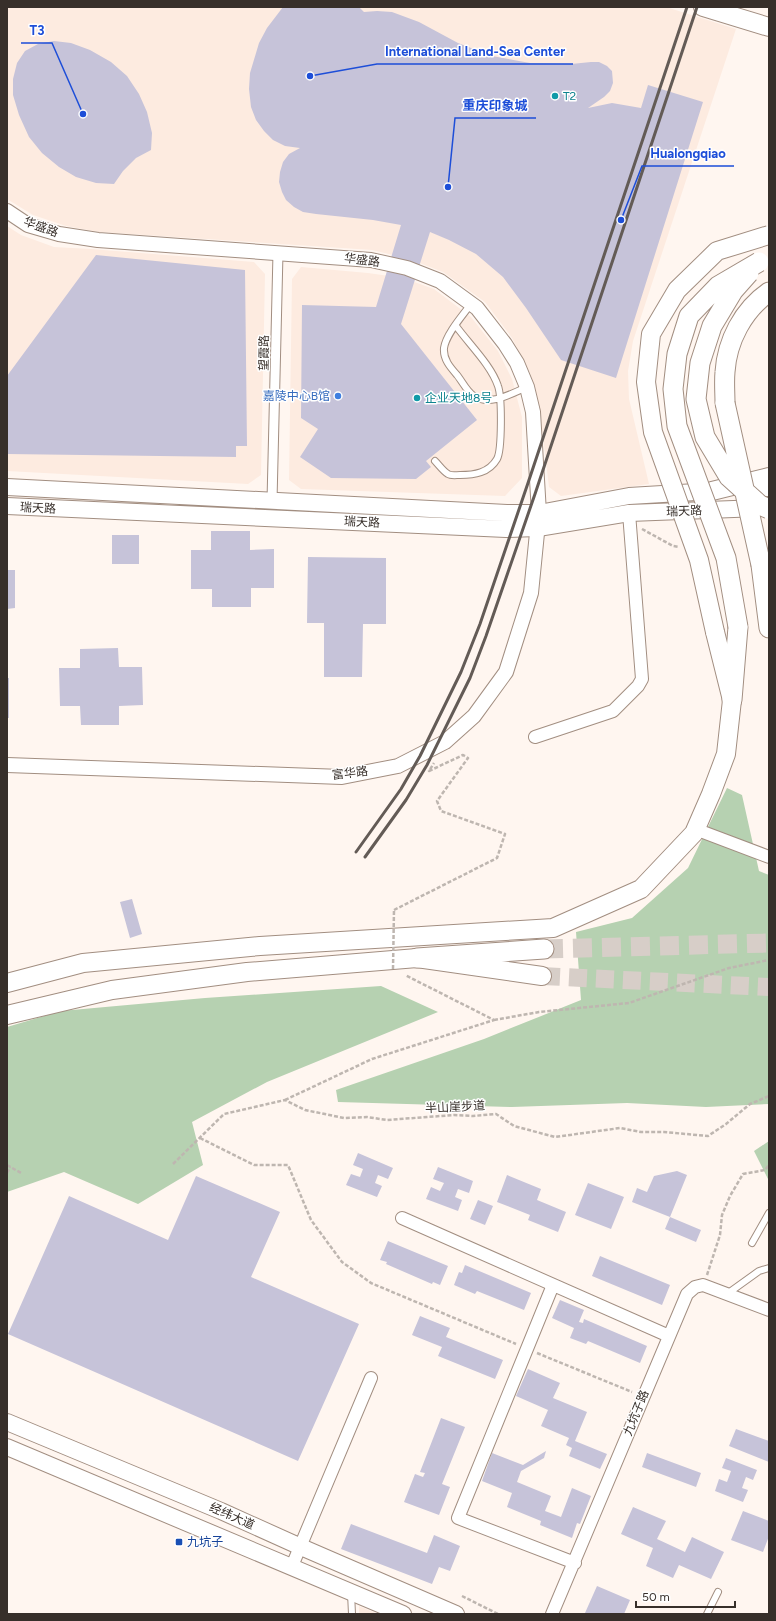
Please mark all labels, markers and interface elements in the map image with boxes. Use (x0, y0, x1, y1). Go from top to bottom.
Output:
callout: T3 (21, 18, 52, 43)
text: T3 (30, 23, 44, 38)
callout: International Land-Sea Center (377, 39, 573, 64)
text: International Land-Sea Center (385, 44, 565, 59)
place label: T2 (563, 89, 576, 103)
marker: T2 (550, 91, 560, 101)
callout: 重庆印象城 (455, 93, 536, 118)
text: 重庆印象城 (462, 98, 528, 113)
callout: Hualongqiao (642, 141, 734, 166)
text: Hualongqiao (650, 146, 726, 161)
street label: 华盛路 (22, 214, 60, 240)
street label: 华盛路 (343, 251, 381, 269)
street label: 望霞路 (257, 335, 271, 371)
place label: 嘉陵中心B馆 (263, 389, 330, 403)
marker: 嘉陵中心B馆 (333, 391, 343, 401)
place label: 企业天地8号 (425, 391, 492, 405)
marker: 企业天地8号 (412, 393, 422, 403)
street label: 瑞天路 (20, 500, 56, 516)
street label: 瑞天路 (666, 503, 702, 519)
street label: 瑞天路 (344, 514, 380, 530)
street label: 富华路 (331, 764, 369, 782)
street label: 半山崖步道 (425, 1098, 485, 1116)
street label: 九坑子路 (621, 1388, 651, 1438)
street label: 经纬大道 (207, 1500, 257, 1532)
place label: 九坑子 (187, 1535, 223, 1549)
marker: 九坑子 (174, 1537, 184, 1547)
scale bar (636, 1583, 735, 1609)
text: 50 m (642, 1590, 670, 1604)

